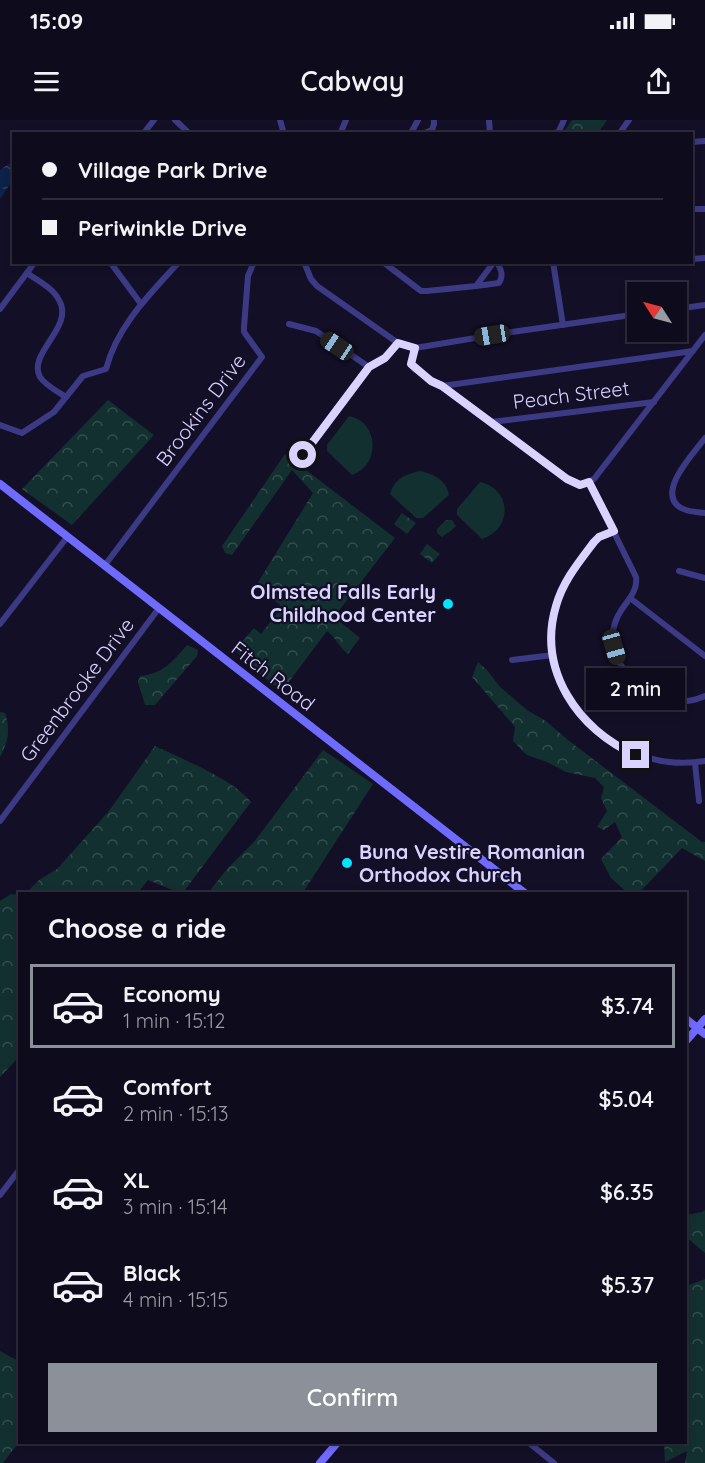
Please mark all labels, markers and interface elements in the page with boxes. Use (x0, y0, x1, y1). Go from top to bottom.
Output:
text: 15:09 (30, 7, 83, 35)
text: Cabway (301, 64, 404, 98)
icon: menu (30, 65, 63, 98)
icon: share (642, 65, 675, 98)
text: Village Park Drive (78, 156, 267, 184)
text: Periwinkle Drive (78, 214, 247, 242)
north arrow (627, 282, 687, 342)
map controls (627, 282, 687, 342)
car (473, 323, 511, 347)
car (317, 328, 357, 364)
street label: Brookins Drive (150, 349, 251, 471)
street label: Peach Street (511, 375, 631, 414)
route start (289, 441, 316, 468)
place label: Olmsted Falls Early Childhood Center (250, 579, 436, 627)
marker: Olmsted Falls Early Childhood Center (441, 597, 455, 611)
street label: Greenbrooke Drive (14, 613, 139, 767)
car (600, 627, 628, 667)
street label: Fitch Road (227, 635, 320, 716)
callout: 2 min (586, 668, 686, 710)
text: 2 min (610, 676, 661, 701)
route end (622, 741, 649, 768)
place label: Buna Vestire Romanian Orthodox Church (359, 839, 585, 887)
marker: Buna Vestire Romanian Orthodox Church (340, 856, 354, 870)
text: Choose a ride (48, 911, 226, 945)
icon: car (51, 979, 105, 1033)
text: Economy (123, 980, 221, 1008)
text: $3.74 (601, 992, 654, 1020)
text: 1 min · 15:12 (123, 1008, 225, 1033)
icon: car (51, 1072, 105, 1126)
text: Comfort (123, 1073, 212, 1101)
text: $5.04 (599, 1085, 654, 1113)
text: 2 min · 15:13 (123, 1101, 228, 1126)
icon: car (51, 1165, 105, 1219)
text: XL (123, 1166, 150, 1194)
text: $6.35 (600, 1178, 654, 1206)
text: 3 min · 15:14 (123, 1194, 228, 1219)
icon: car (51, 1258, 105, 1312)
text: Black (123, 1259, 181, 1287)
text: $5.37 (601, 1271, 654, 1299)
text: 4 min · 15:15 (123, 1287, 228, 1312)
button: Confirm (48, 1363, 657, 1432)

